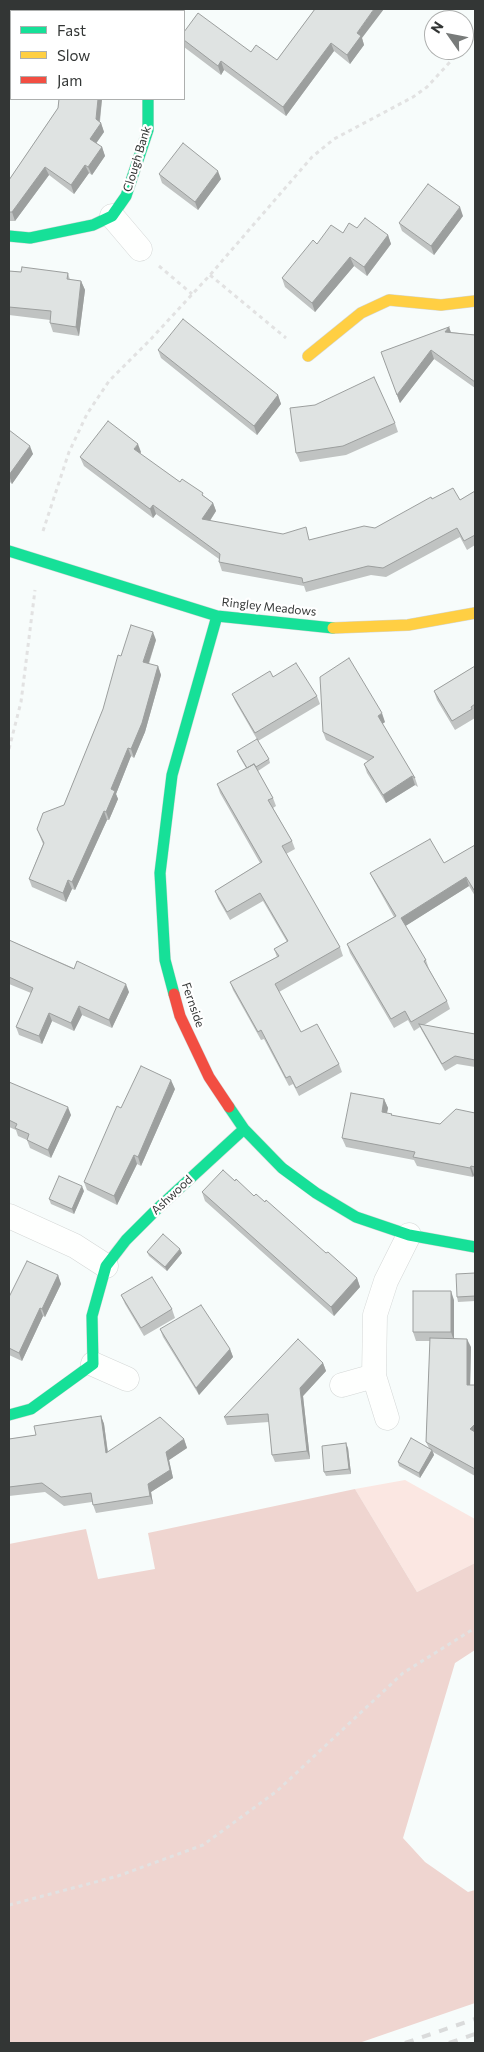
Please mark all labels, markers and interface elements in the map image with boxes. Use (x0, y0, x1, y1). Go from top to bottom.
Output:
legend (10, 10, 185, 100)
north arrow (424, 10, 474, 60)
text: N (427, 18, 447, 36)
text: Fast (57, 21, 86, 39)
text: Slow (57, 46, 90, 64)
text: Jam (57, 71, 82, 89)
street label: Clough Bank (120, 124, 154, 194)
street label: Ringley Meadows (221, 595, 317, 619)
street label: Fernside (179, 981, 207, 1029)
street label: Ashwood (148, 1172, 196, 1218)

